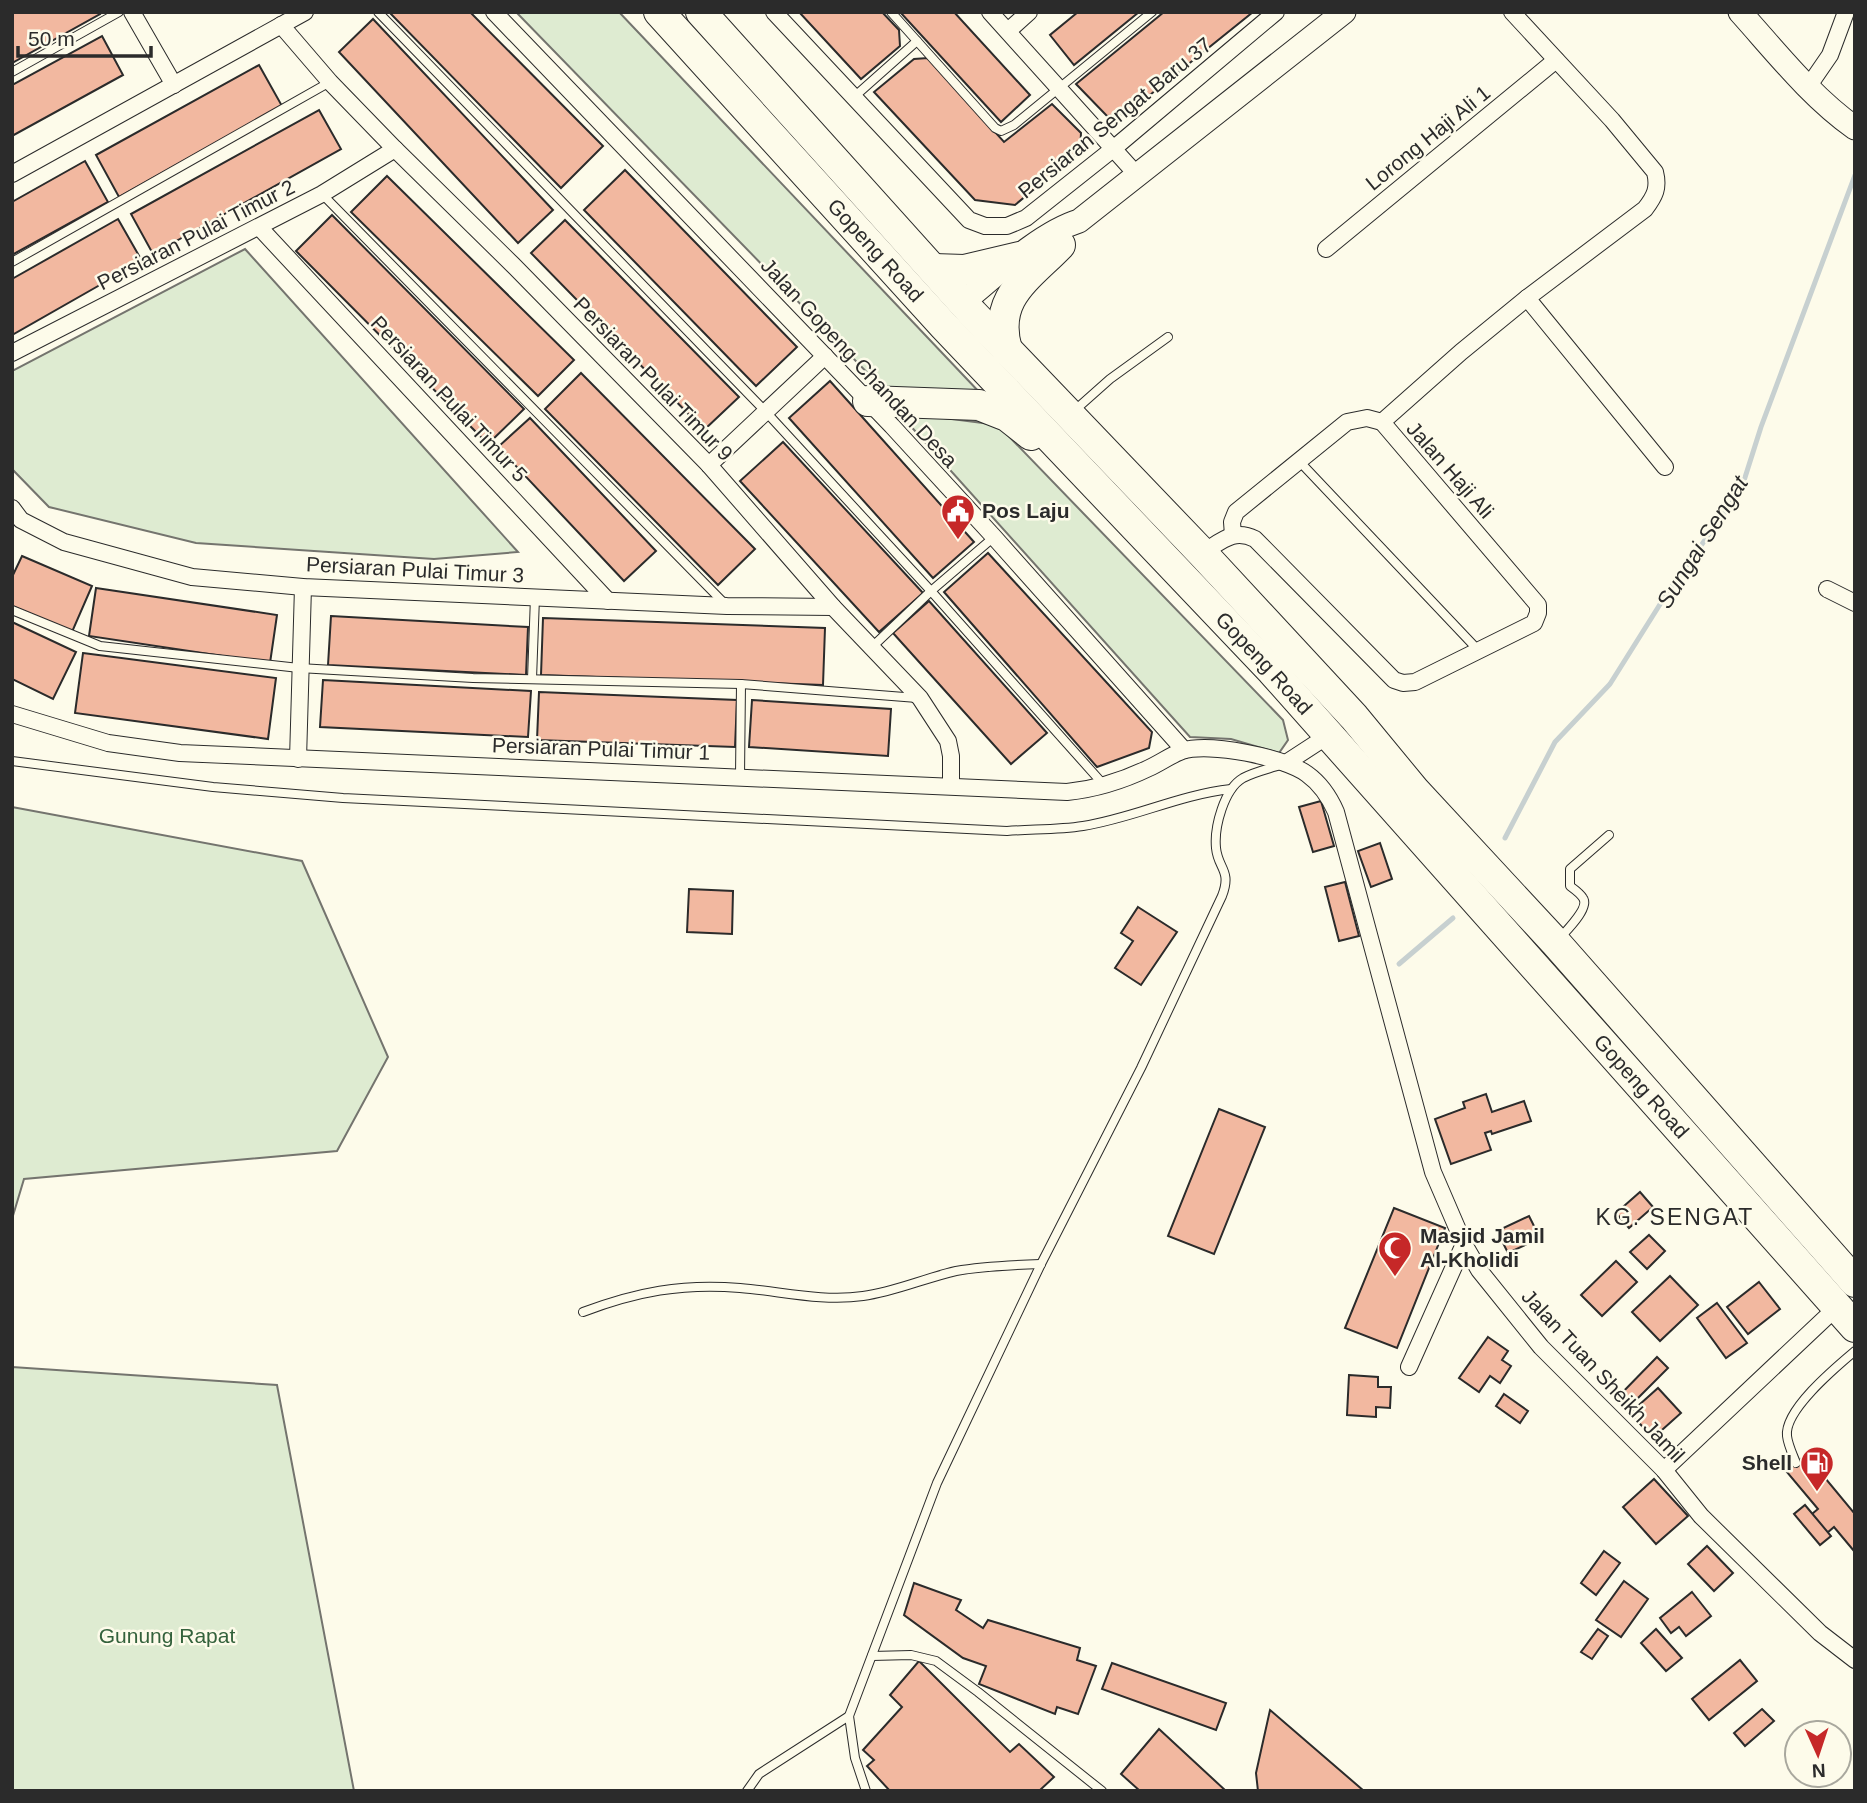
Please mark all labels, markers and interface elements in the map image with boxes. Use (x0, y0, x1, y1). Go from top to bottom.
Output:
scale bar (18, 14, 150, 58)
text: 50 m (28, 27, 75, 50)
street label: Persiaran Sengat Baru 37 (1014, 33, 1216, 203)
street label: Lorong Haji Ali 1 (1361, 81, 1494, 195)
street label: Persiaran Pulai Timur 2 (93, 175, 298, 294)
street label: Gopeng Road (823, 194, 928, 306)
street label: Jalan Gopeng Chandan Desa (757, 254, 962, 472)
street label: Persiaran Pulai Timur 9 (569, 292, 737, 465)
street label: Persiaran Pulai Timur 5 (367, 311, 532, 486)
street label: Jalan Haji Ali (1402, 417, 1498, 523)
water label: Sungai Sengat (1651, 470, 1754, 613)
public building icon: Pos Laju (939, 492, 977, 541)
place label: Pos Laju (982, 499, 1070, 522)
street label: Persiaran Pulai Timur 3 (305, 552, 525, 587)
street label: Gopeng Road (1211, 607, 1317, 719)
street label: Persiaran Pulai Timur 1 (492, 733, 710, 764)
street label: Gopeng Road (1590, 1030, 1694, 1143)
district label: KG. SENGAT (1596, 1204, 1754, 1230)
place label: Masjid Jamil Al-Kholidi (1420, 1224, 1545, 1271)
mosque icon: Masjid Jamil Al-Kholidi (1376, 1229, 1414, 1278)
street label: Jalan Tuan Sheikh Jamil (1517, 1285, 1689, 1467)
fuel station icon: Shell (1798, 1444, 1836, 1493)
place label: Shell (1742, 1451, 1792, 1474)
park label: Gunung Rapat (99, 1624, 235, 1647)
north arrow (1783, 1719, 1853, 1789)
text: N (1811, 1760, 1826, 1781)

